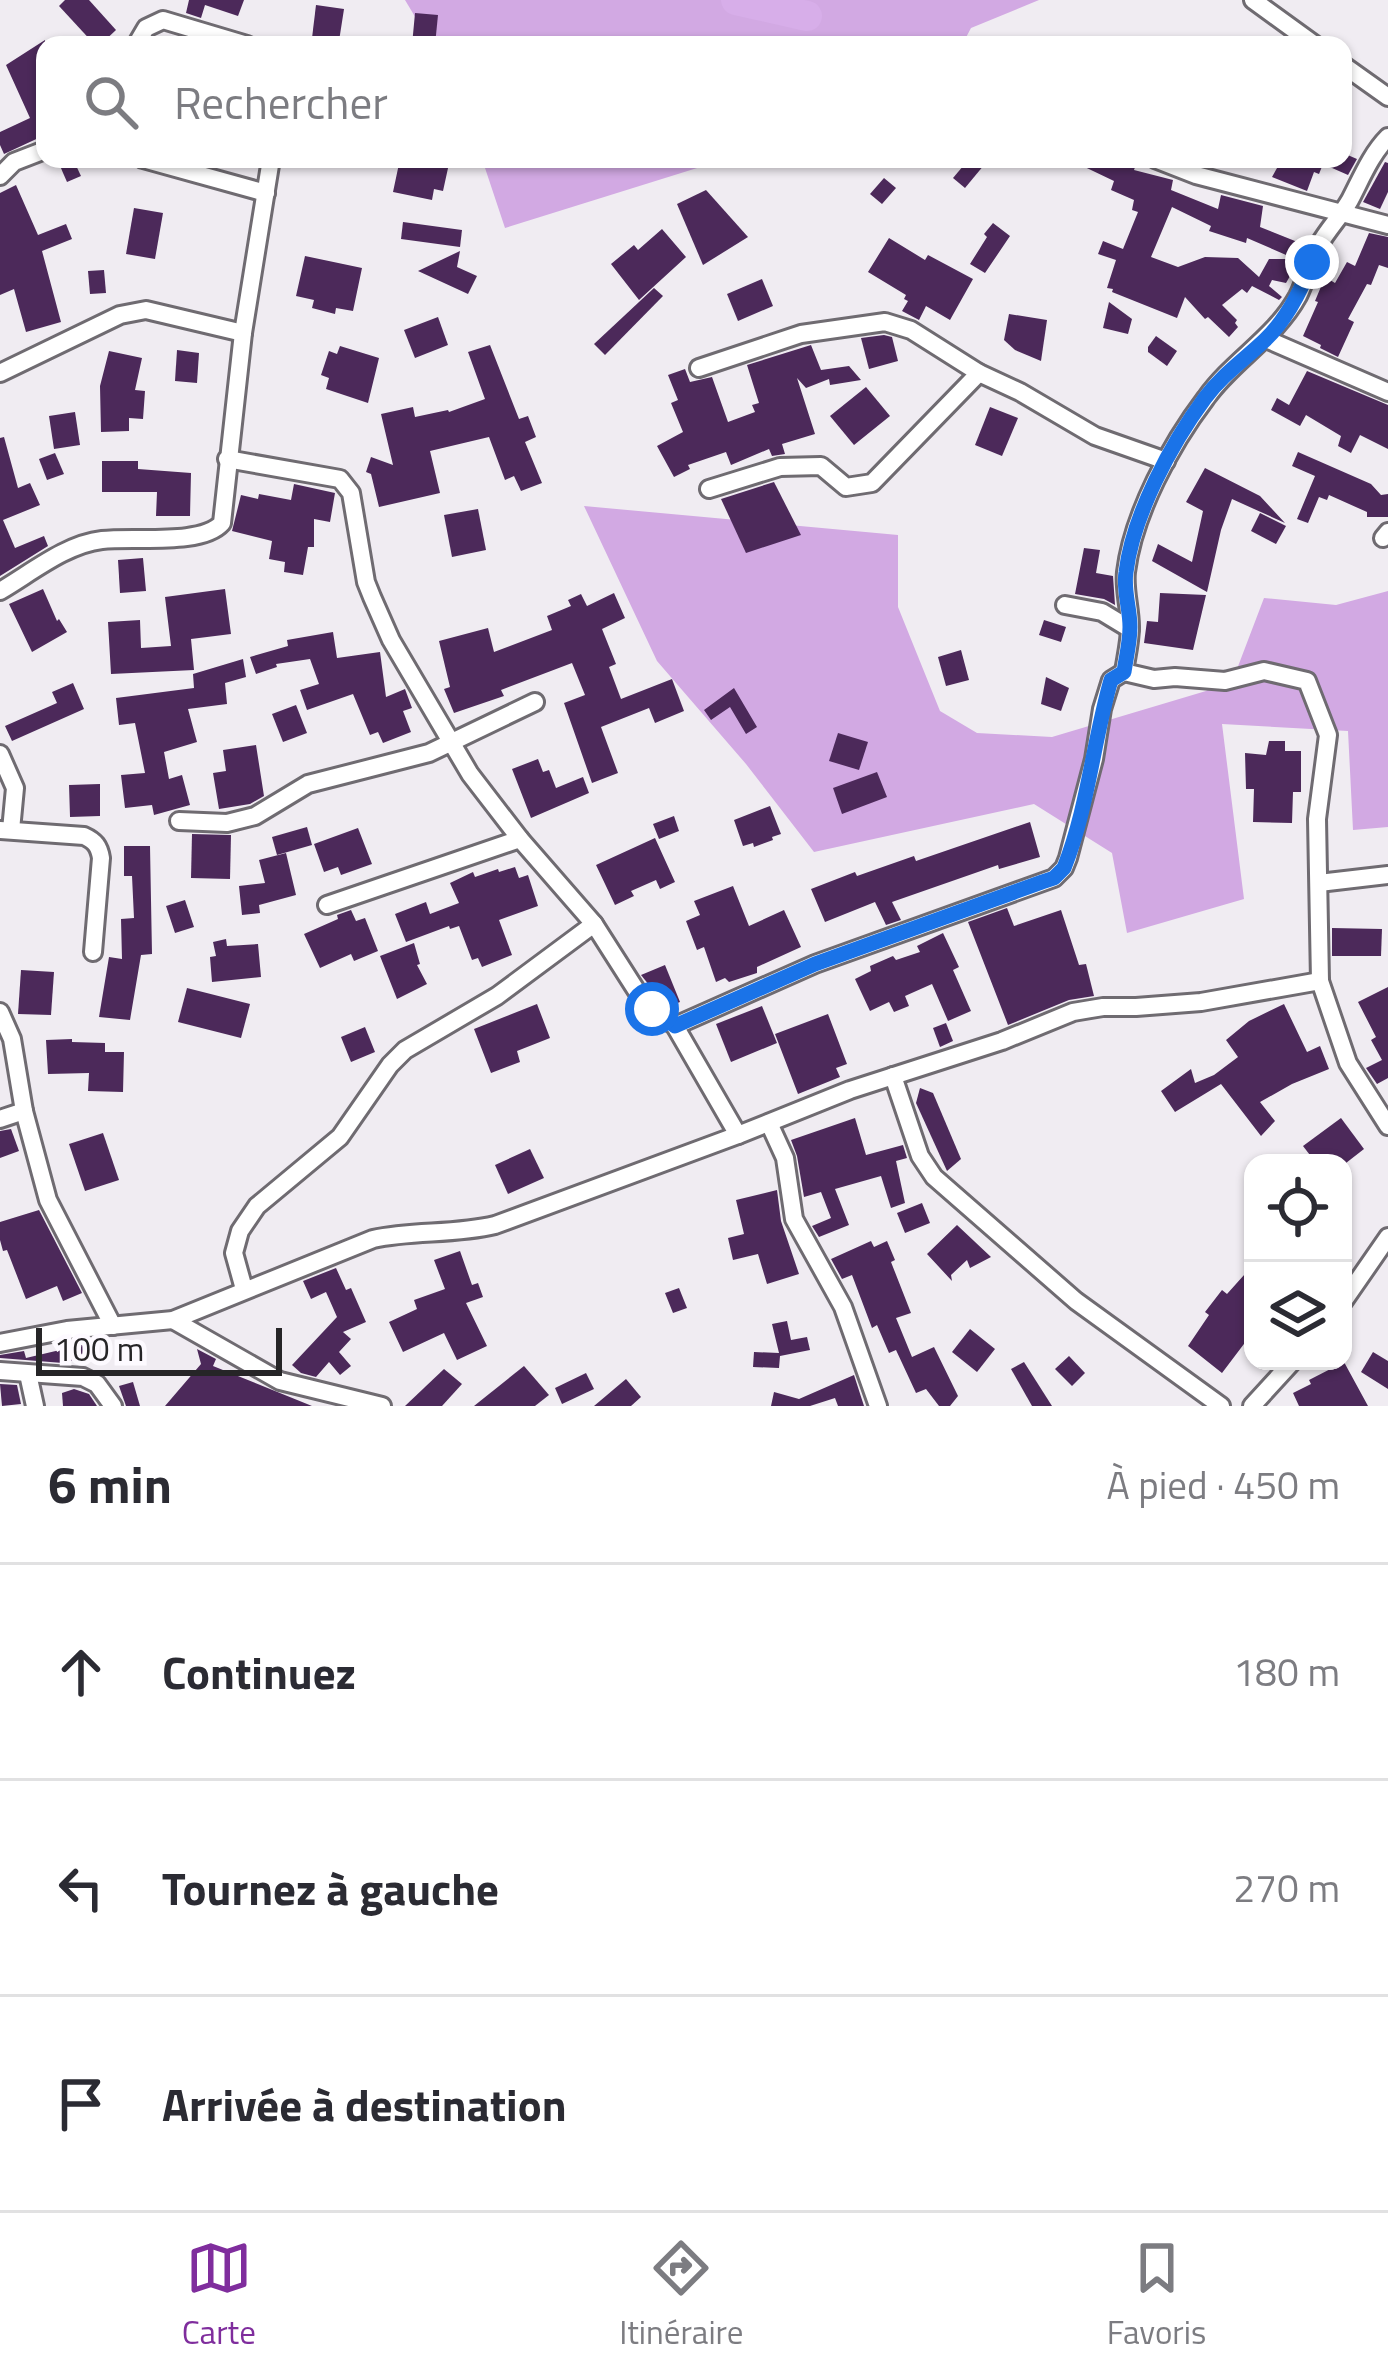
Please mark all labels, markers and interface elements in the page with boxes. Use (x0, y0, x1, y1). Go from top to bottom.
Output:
search box (36, 36, 1352, 168)
text: Rechercher (174, 68, 388, 136)
icon: search (78, 69, 144, 135)
route end (1285, 235, 1339, 289)
route start (625, 982, 679, 1036)
map controls (1244, 1154, 1352, 1370)
button: locate (1244, 1154, 1352, 1262)
button: layers (1244, 1262, 1352, 1370)
scale bar (36, 1322, 282, 1375)
text: 100 m (54, 1324, 144, 1374)
text: 6 min (48, 1445, 172, 1523)
text: À pied · 450 m (1106, 1455, 1340, 1514)
text: Continuez (162, 1638, 356, 1706)
icon: ahead (48, 1639, 114, 1705)
text: 180 m (1233, 1642, 1340, 1701)
text: Tournez à gauche (162, 1854, 499, 1922)
icon: left (48, 1855, 114, 1921)
text: 270 m (1233, 1858, 1340, 1917)
text: Arrivée à destination (162, 2070, 567, 2138)
icon: arrive (48, 2071, 114, 2137)
tab: Carte (182, 2235, 256, 2357)
tab: Itinéraire (619, 2235, 743, 2357)
tab: Favoris (1107, 2235, 1206, 2357)

